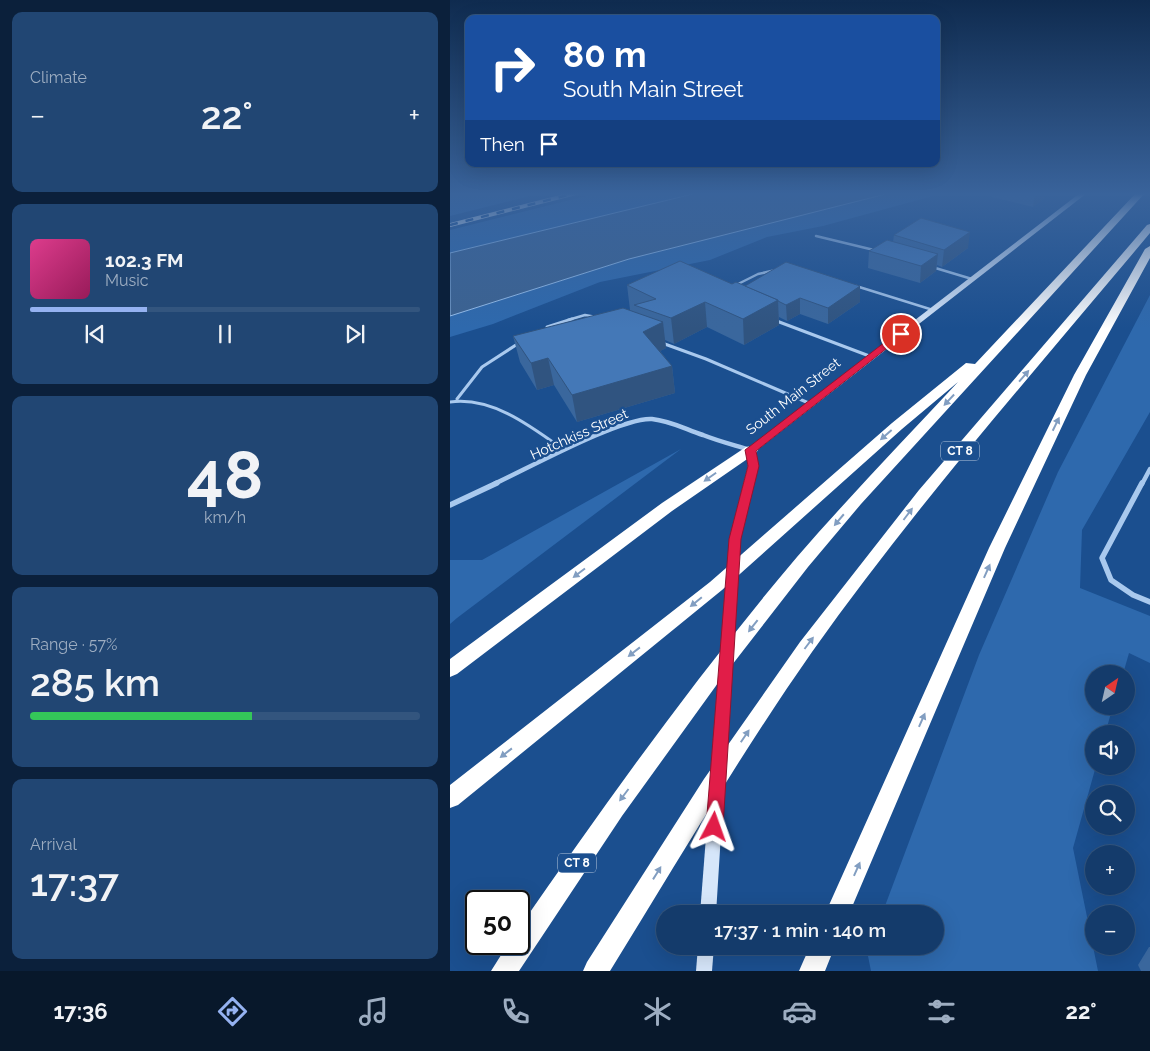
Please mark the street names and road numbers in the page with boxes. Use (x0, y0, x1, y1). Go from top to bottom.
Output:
street label: South Main Street (743, 354, 843, 438)
street label: Hotchkiss Street (528, 405, 631, 463)
road number: CT 8 (941, 442, 979, 461)
road number: CT 8 (558, 854, 596, 872)

